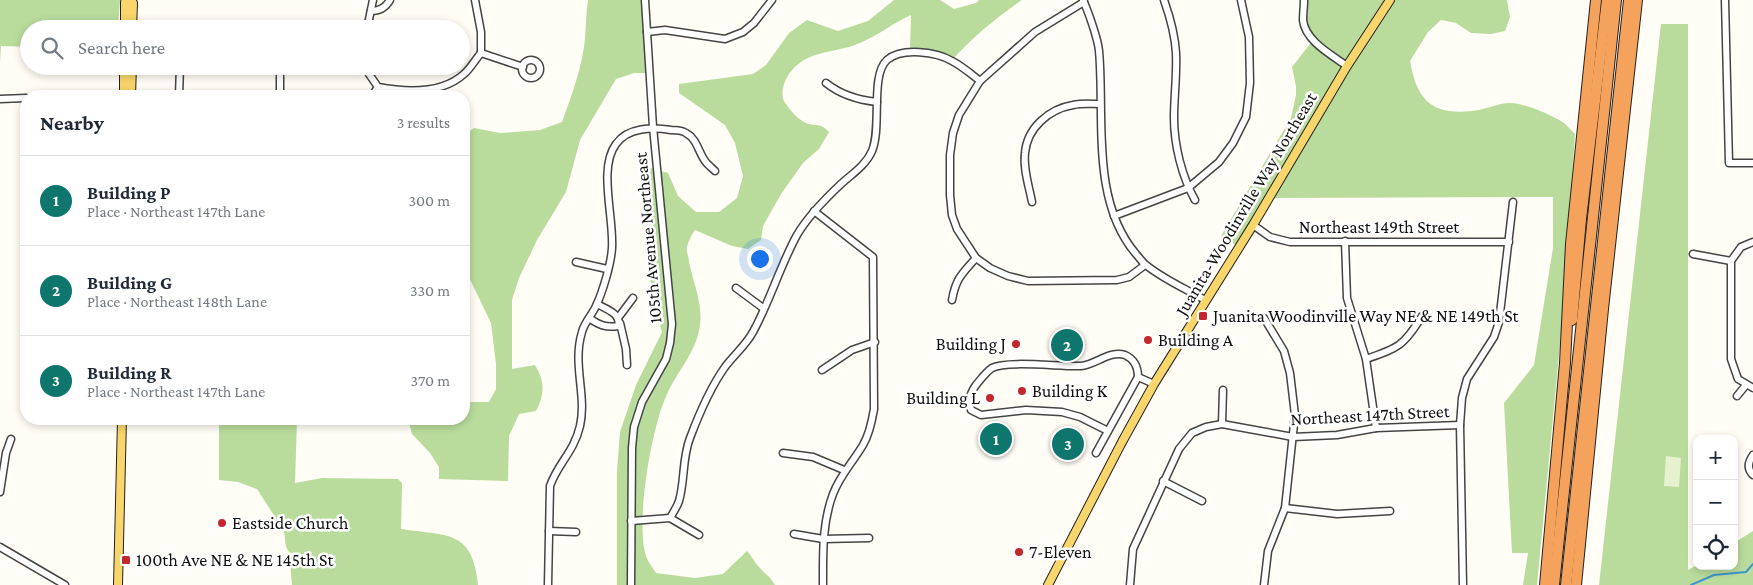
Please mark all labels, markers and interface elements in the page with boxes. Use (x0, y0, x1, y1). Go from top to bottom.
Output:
search box (20, 20, 470, 75)
icon: search (38, 34, 66, 62)
text: Search here (78, 37, 165, 58)
street label: Juanita-Woodinville Way Northeast (1170, 88, 1321, 321)
text: Nearby (40, 111, 104, 135)
text: 3 results (397, 114, 450, 131)
street label: 105th Avenue Northeast (630, 150, 665, 324)
text: Building P (87, 182, 171, 203)
text: 1 (53, 192, 59, 209)
text: 300 m (408, 192, 450, 209)
text: Place · Northeast 147th Lane (87, 203, 265, 220)
street label: Northeast 149th Street (1299, 217, 1460, 237)
your location (747, 246, 773, 272)
text: Building G (87, 272, 172, 293)
text: 2 (52, 282, 60, 299)
text: 330 m (410, 282, 450, 299)
text: Place · Northeast 148th Lane (87, 293, 267, 310)
place label: Juanita Woodinville Way NE & NE 149th St (1211, 306, 1520, 326)
marker: Juanita Woodinville Way NE & NE 149th St (1197, 310, 1209, 322)
pin: 2 (1051, 326, 1083, 364)
place label: Building A (1158, 330, 1234, 350)
place label: Building J (936, 334, 1006, 354)
marker: Building A (1142, 334, 1154, 346)
marker: Building J (1010, 338, 1022, 350)
text: Building R (87, 362, 172, 383)
text: 3 (52, 372, 60, 389)
text: 370 m (411, 372, 450, 389)
place label: Building K (1032, 381, 1108, 401)
text: Place · Northeast 147th Lane (87, 383, 265, 400)
marker: Building K (1016, 385, 1028, 397)
place label: Building L (906, 388, 980, 408)
marker: Building L (984, 392, 996, 404)
street label: Northeast 147th Street (1290, 401, 1451, 429)
pin: 1 (980, 420, 1012, 458)
pin: 3 (1052, 425, 1084, 463)
map controls (1693, 435, 1738, 570)
button: + (1693, 435, 1738, 480)
button: − (1693, 480, 1738, 525)
place label: Eastside Church (232, 513, 349, 533)
marker: Eastside Church (216, 517, 228, 529)
button: locate (1693, 525, 1738, 570)
place label: 7-Eleven (1029, 542, 1092, 562)
marker: 7-Eleven (1013, 546, 1025, 558)
place label: 100th Ave NE & NE 145th St (136, 550, 334, 570)
marker: 100th Ave NE & NE 145th St (120, 554, 132, 566)

